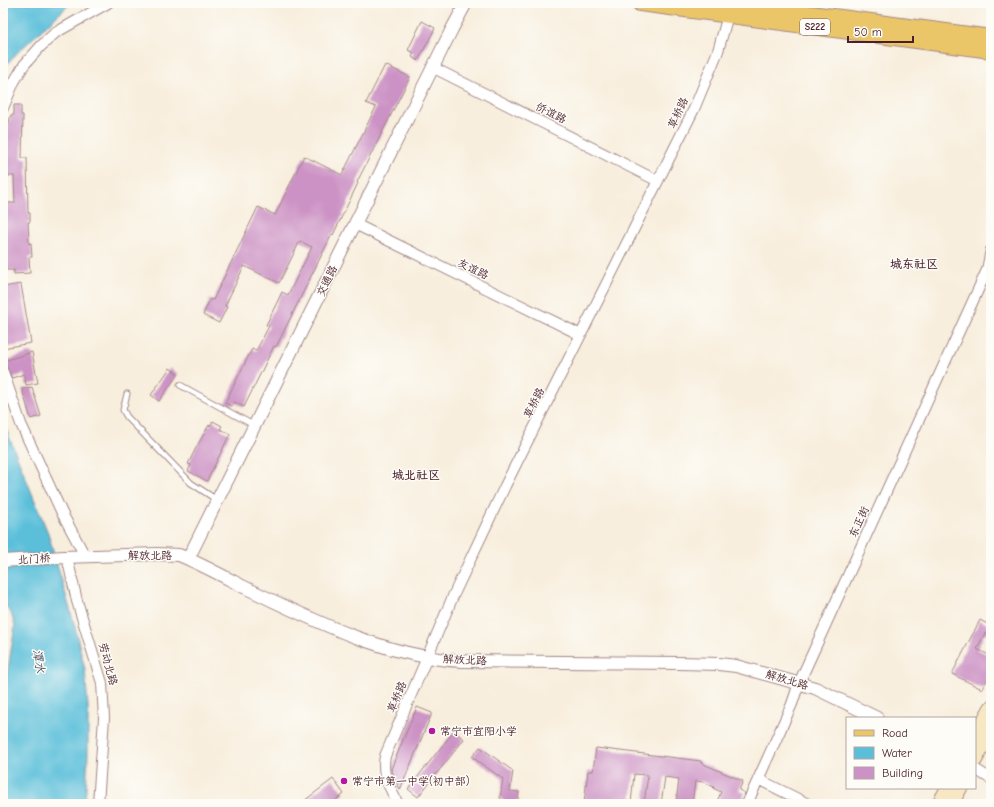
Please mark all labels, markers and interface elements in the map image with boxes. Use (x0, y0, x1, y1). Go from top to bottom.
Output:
scale bar (848, 18, 913, 44)
road number: S222 (800, 19, 830, 35)
text: 50 m (854, 25, 882, 39)
street label: 草桥路 (665, 95, 691, 131)
street label: 侨谊路 (533, 100, 569, 126)
street label: 友谊路 (455, 256, 491, 282)
district label: 城东社区 (890, 257, 938, 271)
street label: 交通路 (314, 263, 340, 299)
street label: 草桥路 (521, 385, 547, 421)
district label: 城北社区 (392, 468, 440, 482)
street label: 东正街 (846, 503, 872, 540)
street label: 解放北路 (128, 549, 172, 562)
street label: 北门桥 (17, 551, 51, 567)
street label: 劳动北路 (96, 641, 120, 687)
water label: 潭水 (30, 648, 48, 675)
street label: 解放北路 (443, 652, 487, 668)
street label: 解放北路 (764, 668, 810, 692)
street label: 草桥路 (385, 679, 409, 715)
legend (846, 717, 976, 789)
place label: 常宁市宜阳小学 (440, 725, 517, 738)
marker: 常宁市宜阳小学 (427, 726, 437, 736)
text: Road (882, 726, 908, 740)
text: Water (882, 746, 912, 760)
text: Building (882, 766, 923, 780)
place label: 常宁市第一中学(初中部) (352, 775, 470, 788)
marker: 常宁市第一中学(初中部) (339, 776, 349, 786)

